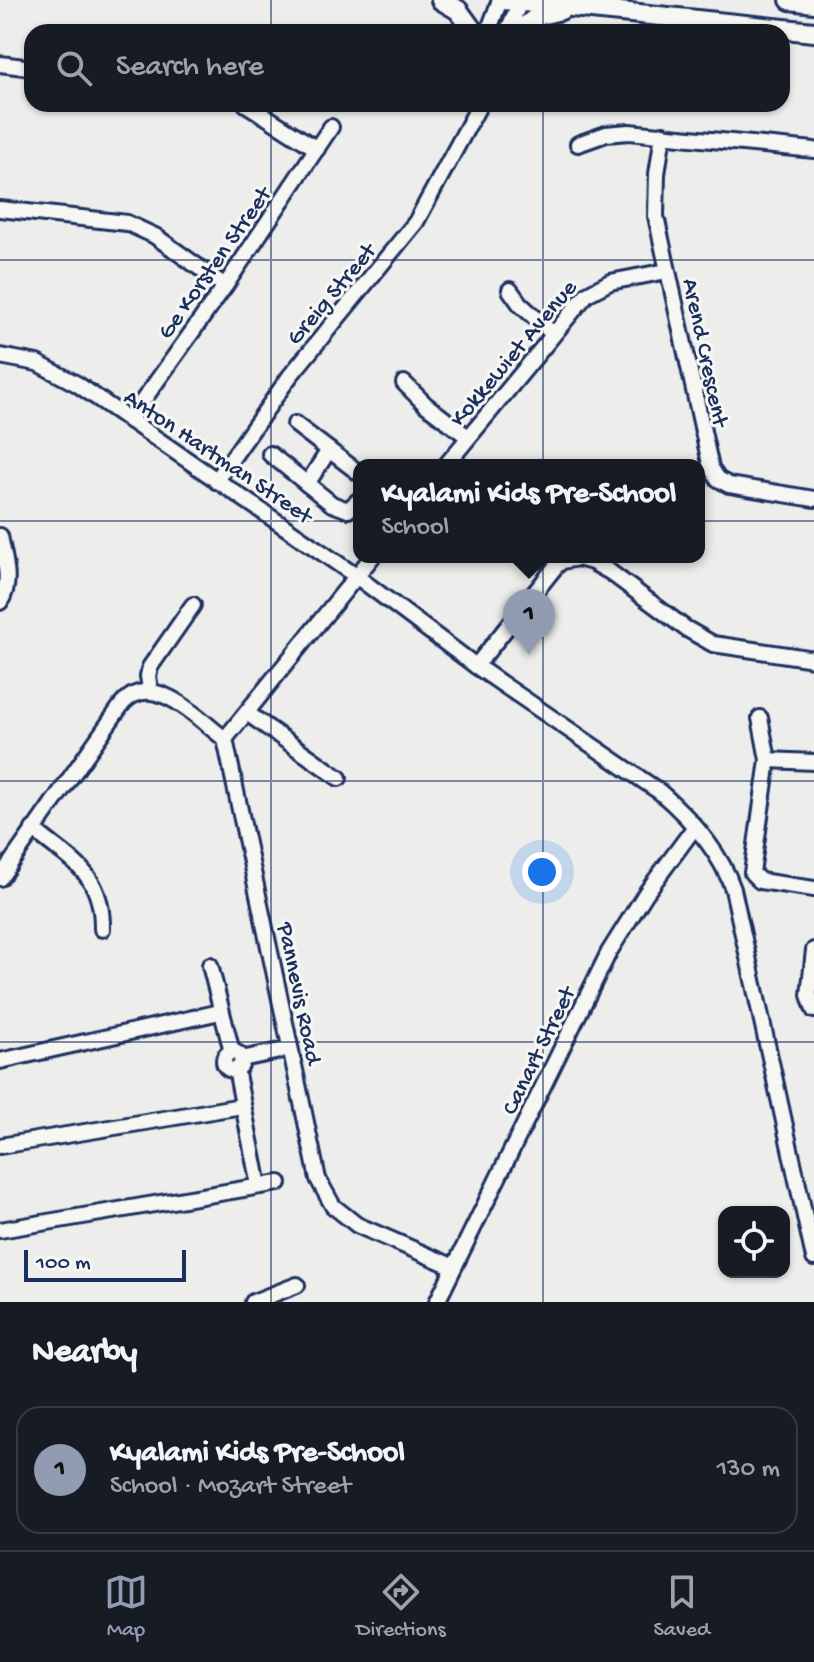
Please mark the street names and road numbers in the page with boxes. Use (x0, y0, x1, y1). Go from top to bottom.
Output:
street label: Ge Korsten Street (153, 180, 280, 346)
street label: Greig Street (282, 237, 385, 352)
street label: Kokkewiet Avenue (445, 274, 585, 434)
street label: Arend Crescent (674, 276, 734, 432)
street label: Anton Hartman Street (117, 384, 319, 533)
street label: Pannevis Road (268, 919, 327, 1069)
street label: Canart Street (497, 981, 585, 1120)

